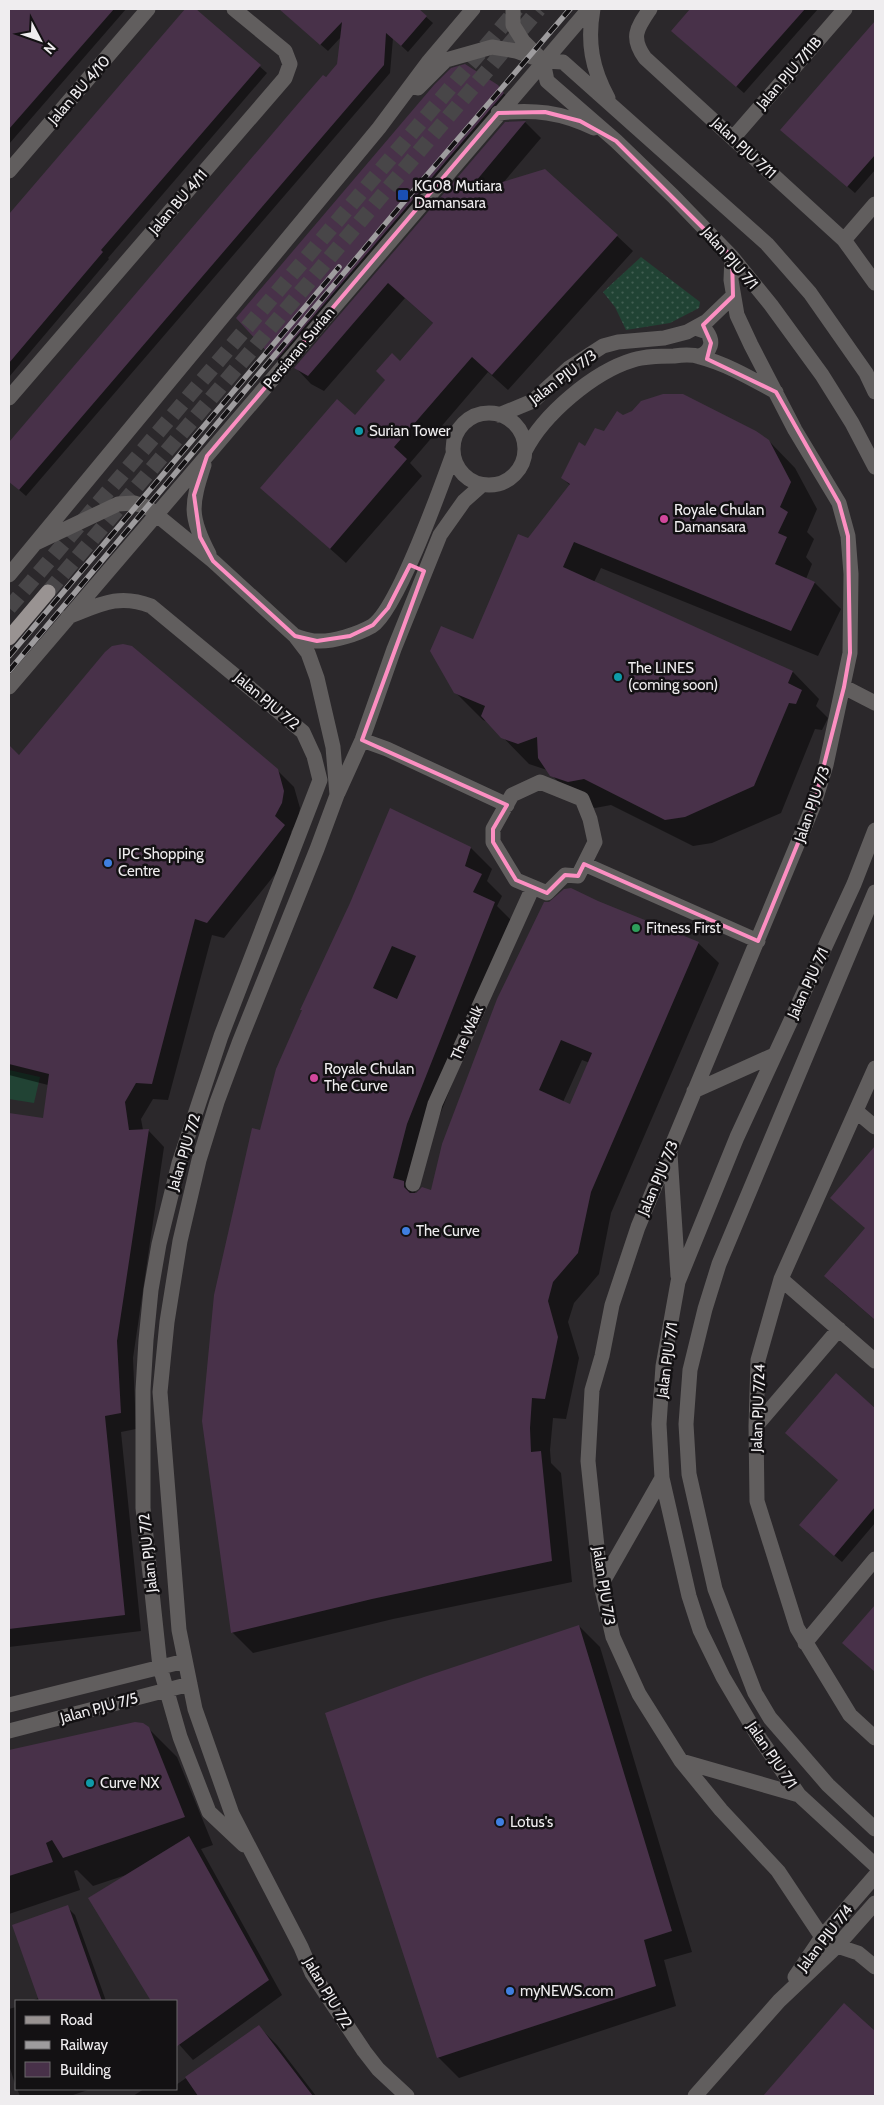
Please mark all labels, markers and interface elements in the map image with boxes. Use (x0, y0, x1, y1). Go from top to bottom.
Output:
north arrow (15, 15, 65, 65)
street label: Jalan PJU 7/11B (752, 33, 825, 114)
text: N (40, 39, 60, 58)
street label: Jalan BU 4/10 (44, 52, 114, 129)
street label: Jalan PJU 7/11 (707, 113, 780, 182)
street label: Jalan BU 4/11 (144, 166, 211, 239)
place label: KG08 Mutiara Damansara (414, 177, 503, 212)
marker: KG08 Mutiara Damansara (396, 188, 410, 202)
street label: Jalan PJU 7/1 (697, 222, 762, 293)
street label: Persiaran Surian (260, 304, 338, 392)
street label: Jalan PJU 7/3 (525, 346, 600, 409)
place label: Surian Tower (369, 422, 451, 440)
marker: Surian Tower (353, 425, 365, 437)
place label: Royale Chulan Damansara (674, 501, 764, 536)
marker: Royale Chulan Damansara (658, 513, 670, 525)
place label: The LINES (coming soon) (628, 659, 718, 694)
street label: Jalan PJU 7/2 (230, 668, 303, 734)
marker: The LINES (coming soon) (612, 671, 624, 683)
street label: Jalan PJU 7/3 (790, 763, 833, 846)
place label: IPC Shopping Centre (118, 845, 204, 880)
marker: IPC Shopping Centre (102, 857, 114, 869)
place label: Fitness First (646, 919, 721, 937)
marker: Fitness First (630, 922, 642, 934)
street label: Jalan PJU 7/1 (783, 945, 832, 1022)
street label: The Walk (447, 1003, 487, 1063)
place label: Royale Chulan The Curve (324, 1060, 414, 1095)
marker: Royale Chulan The Curve (308, 1072, 320, 1084)
street label: Jalan PJU 7/2 (163, 1111, 204, 1194)
street label: Jalan PJU 7/3 (634, 1138, 682, 1219)
place label: The Curve (416, 1222, 480, 1240)
marker: The Curve (400, 1225, 412, 1237)
street label: Jalan PJU 7/1 (653, 1321, 681, 1400)
street label: Jalan PJU 7/24 (747, 1363, 769, 1453)
street label: Jalan PJU 7/2 (135, 1512, 161, 1594)
street label: Jalan PJU 7/3 (589, 1544, 619, 1627)
street label: Jalan PJU 7/5 (57, 1689, 140, 1727)
street label: Jalan PJU 7/1 (743, 1717, 801, 1792)
place label: Curve NX (100, 1774, 159, 1792)
marker: Curve NX (84, 1777, 96, 1789)
place label: Lotus's (510, 1813, 553, 1831)
marker: Lotus's (494, 1816, 506, 1828)
street label: Jalan PJU 7/4 (793, 1901, 857, 1976)
street label: Jalan PJU 7/2 (299, 1953, 356, 2032)
place label: myNEWS.com (520, 1982, 613, 2000)
marker: myNEWS.com (504, 1985, 516, 1997)
legend (15, 2000, 178, 2090)
text: Road (60, 2011, 93, 2029)
text: Railway (60, 2036, 109, 2054)
text: Building (60, 2061, 111, 2079)

